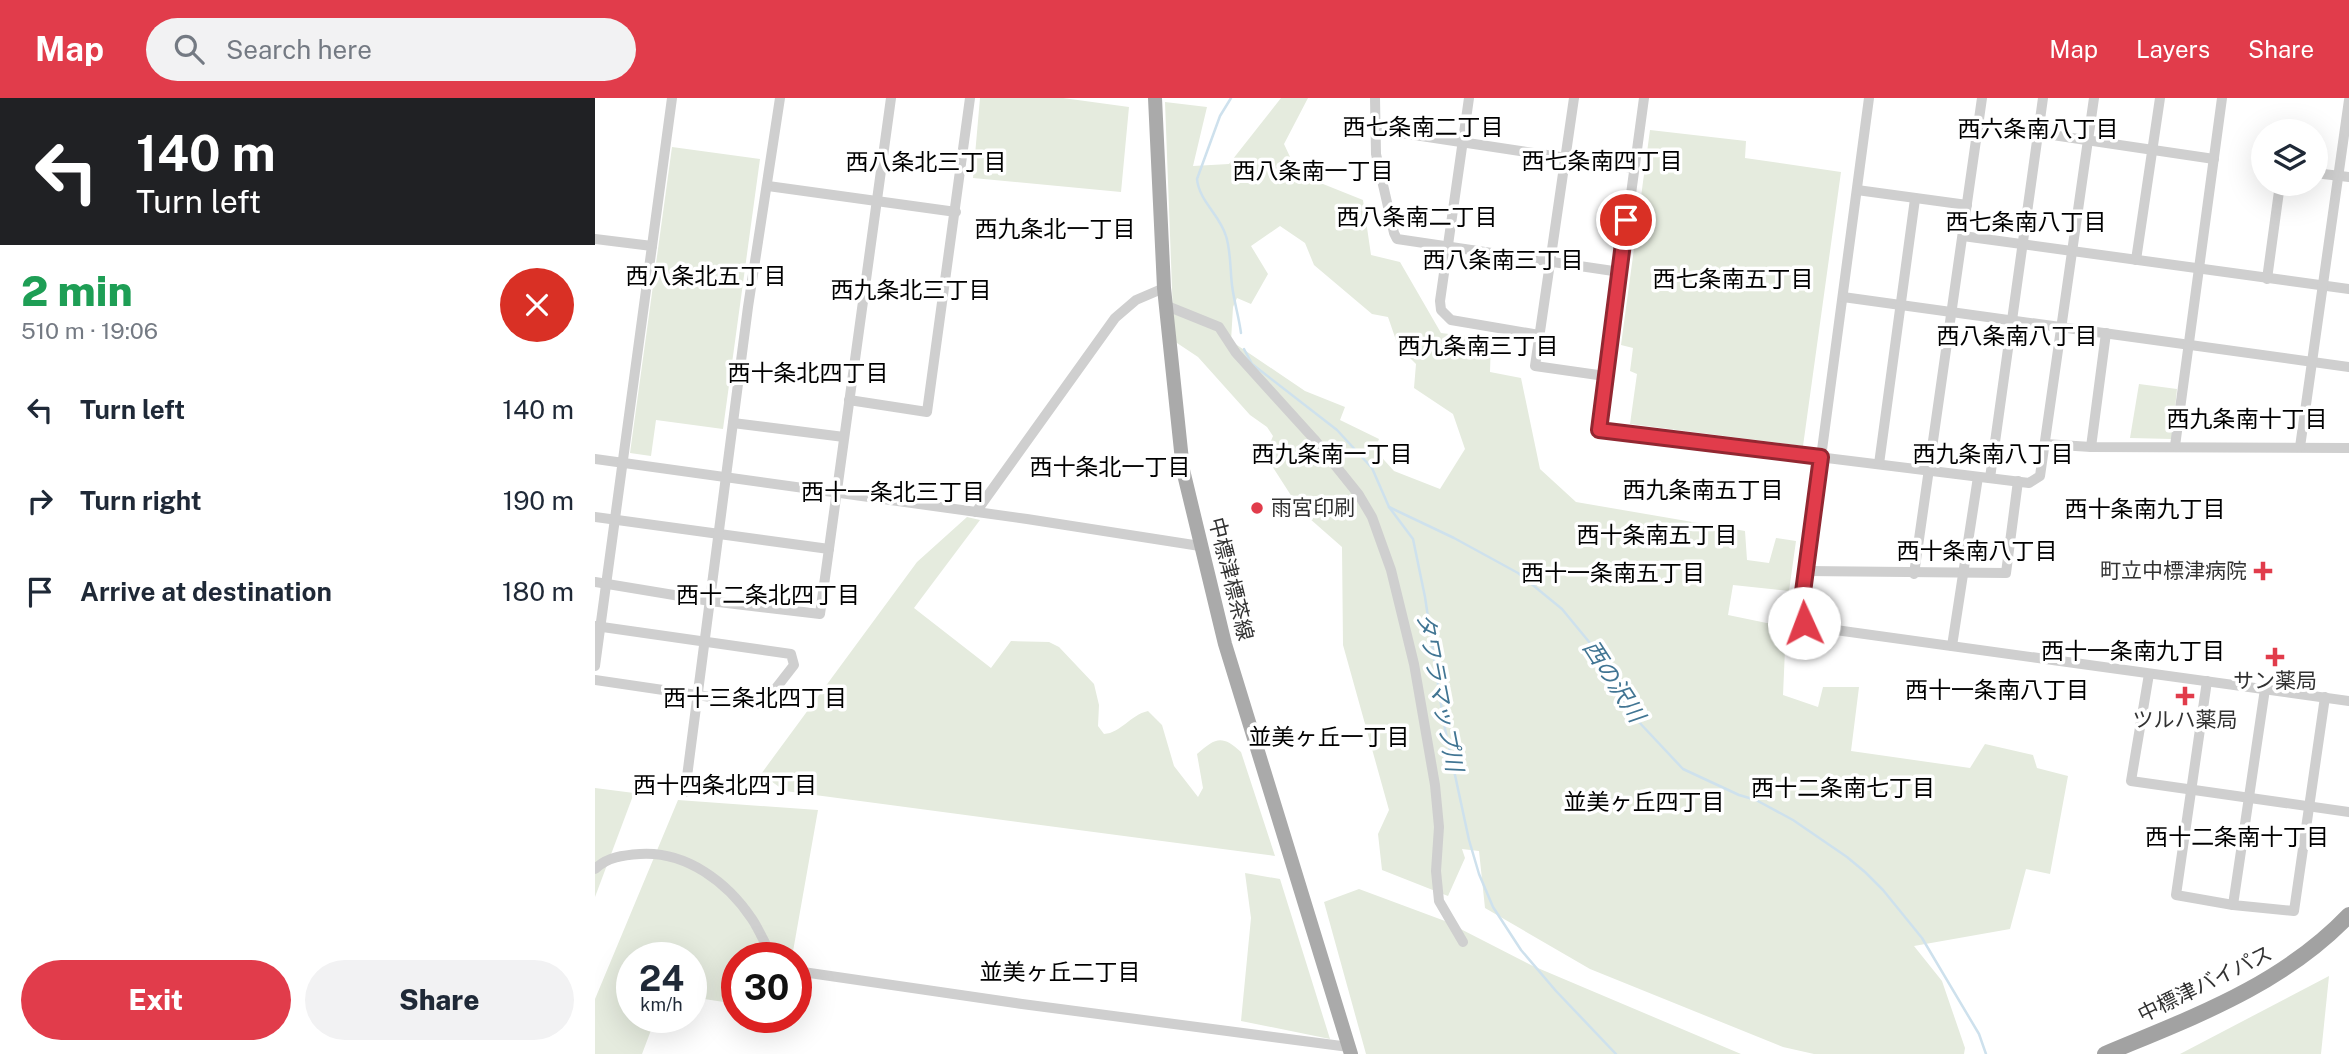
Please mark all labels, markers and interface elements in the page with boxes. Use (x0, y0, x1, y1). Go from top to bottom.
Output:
search box (146, 18, 636, 81)
text: Map (35, 30, 104, 68)
icon: search (170, 30, 208, 68)
text: Search here (226, 34, 372, 65)
text: Map (2049, 35, 2098, 63)
text: Layers (2136, 35, 2210, 63)
text: Share (2248, 35, 2314, 63)
district label: 西七条南二丁目 (1343, 113, 1504, 140)
district label: 西六条南八丁目 (1958, 115, 2119, 142)
map controls (2251, 119, 2328, 196)
button: layers (2251, 119, 2328, 196)
text: 140 m (136, 124, 276, 182)
icon: left (21, 126, 112, 217)
district label: 西七条南四丁目 (1522, 147, 1683, 174)
district label: 西八条北三丁目 (846, 148, 1007, 175)
district label: 西八条南一丁目 (1233, 157, 1394, 184)
text: Turn left (136, 183, 261, 220)
pin (1596, 190, 1656, 250)
icon: arrive (1607, 201, 1645, 239)
district label: 西八条南二丁目 (1337, 203, 1498, 230)
district label: 西七条南八丁目 (1946, 208, 2107, 235)
district label: 西九条北一丁目 (975, 215, 1136, 242)
district label: 西八条南三丁目 (1423, 246, 1584, 273)
district label: 西八条北五丁目 (626, 262, 787, 289)
district label: 西七条南五丁目 (1653, 265, 1814, 292)
text: 2 min (21, 266, 133, 315)
button: close (500, 268, 574, 342)
district label: 西九条北三丁目 (831, 276, 992, 303)
text: 510 m · 19:06 (21, 317, 158, 344)
district label: 西八条南八丁目 (1937, 322, 2098, 349)
district label: 西九条南三丁目 (1398, 332, 1559, 359)
district label: 西十条北四丁目 (728, 359, 889, 386)
icon: left (21, 391, 59, 429)
text: Turn left (80, 394, 185, 425)
text: 140 m (502, 394, 574, 425)
district label: 西九条南十丁目 (2167, 405, 2328, 432)
district label: 西九条南一丁目 (1252, 440, 1413, 467)
district label: 西九条南八丁目 (1913, 440, 2074, 467)
district label: 西十条北一丁目 (1030, 453, 1191, 480)
district label: 西九条南五丁目 (1623, 476, 1784, 503)
district label: 西十一条北三丁目 (801, 478, 985, 505)
icon: right (21, 482, 59, 520)
text: Turn right (80, 485, 202, 516)
text: 190 m (503, 485, 574, 516)
place label: 雨宮印刷 (1271, 495, 1355, 520)
district label: 西十条南九丁目 (2065, 495, 2226, 522)
marker: 雨宮印刷 (1249, 500, 1265, 516)
street label: 中標津標茶線 (1204, 515, 1259, 643)
district label: 西十条南五丁目 (1577, 521, 1738, 548)
district label: 西十条南八丁目 (1897, 537, 2058, 564)
place label: 町立中標津病院 (2100, 558, 2247, 583)
district label: 西十一条南五丁目 (1521, 559, 1705, 586)
marker: 町立中標津病院 (2253, 561, 2273, 581)
icon: arrive (21, 573, 59, 611)
text: Arrive at destination (80, 576, 332, 607)
text: 180 m (502, 576, 574, 607)
district label: 西十二条北四丁目 (676, 581, 860, 608)
position arrow (1767, 586, 1841, 660)
water label: タワラマップ川 (1412, 610, 1470, 776)
water label: 西の沢川 (1578, 635, 1652, 729)
district label: 西十一条南九丁目 (2041, 637, 2225, 664)
marker: サン薬局 (2267, 649, 2283, 665)
place label: サン薬局 (2233, 668, 2317, 693)
district label: 西十一条南八丁目 (1905, 676, 2089, 703)
district label: 西十三条北四丁目 (663, 684, 847, 711)
marker: ツルハ薬局 (2177, 688, 2193, 704)
place label: ツルハ薬局 (2133, 707, 2238, 732)
district label: 並美ヶ丘一丁目 (1249, 723, 1410, 750)
district label: 西十四条北四丁目 (633, 771, 817, 798)
district label: 西十二条南七丁目 (1751, 774, 1935, 801)
district label: 並美ヶ丘四丁目 (1564, 788, 1725, 815)
district label: 西十二条南十丁目 (2145, 823, 2329, 850)
street label: 中標津バイパス (2133, 940, 2276, 1027)
speed limit sign: 30 (721, 942, 812, 1033)
text: 24 (639, 958, 684, 999)
district label: 並美ヶ丘二丁目 (980, 958, 1141, 985)
button: Exit (21, 960, 291, 1040)
button: Share (305, 960, 574, 1040)
text: km/h (640, 994, 683, 1015)

